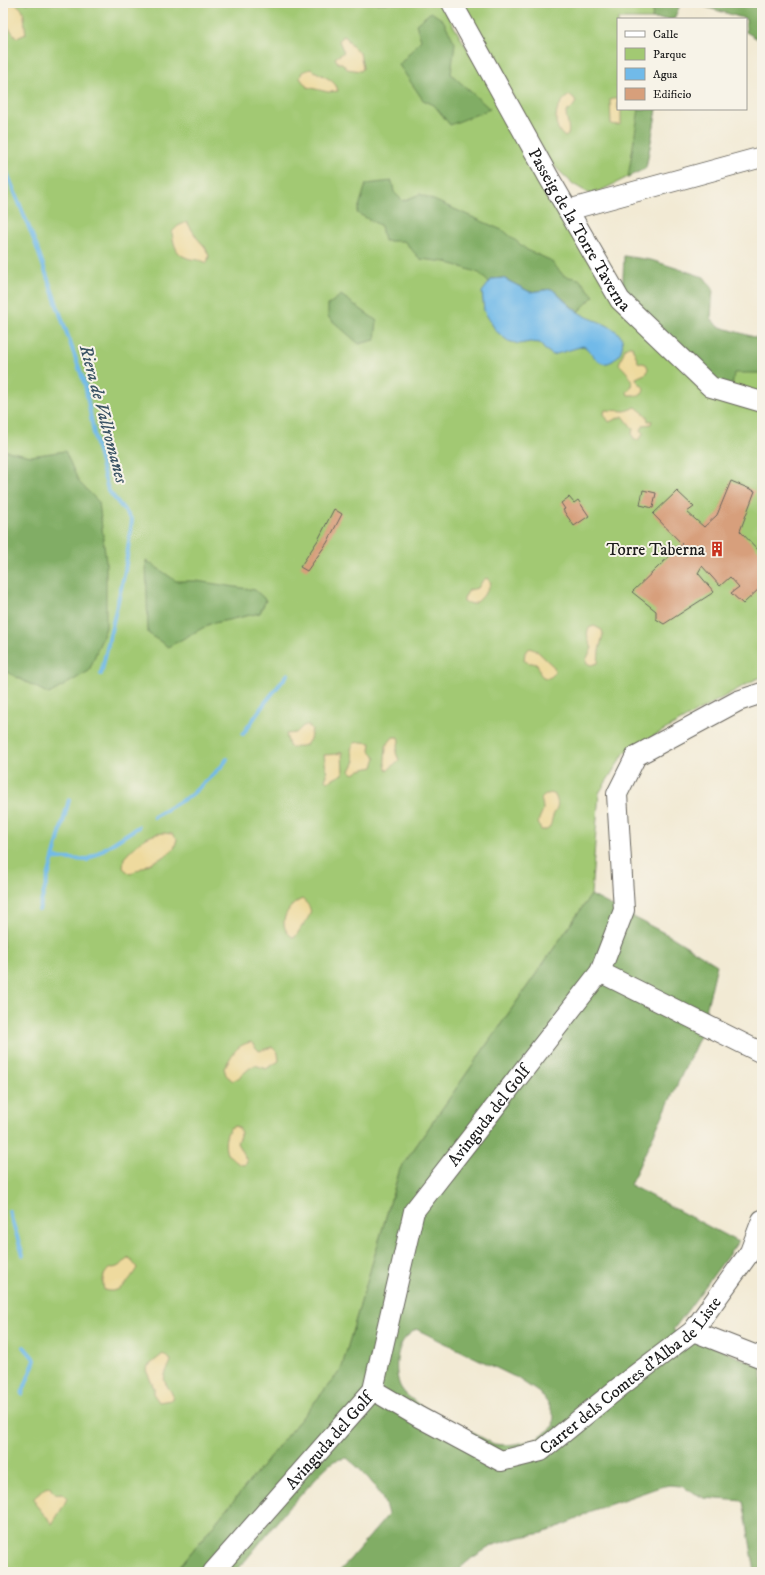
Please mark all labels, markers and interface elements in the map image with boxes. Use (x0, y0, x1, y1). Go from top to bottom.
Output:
legend (617, 18, 747, 110)
text: Calle (653, 27, 678, 42)
text: Parque (653, 47, 686, 62)
text: Agua (653, 67, 678, 82)
text: Edificio (653, 87, 692, 102)
street label: Passeig de la Torre Taverna (523, 145, 636, 317)
water label: Riera de Vallromanes (74, 342, 132, 486)
place label: Torre Taberna (606, 539, 706, 561)
building icon: Torre Taberna (708, 540, 726, 558)
street label: Avinguda del Golf (443, 1059, 537, 1171)
street label: Carrer dels Comtes d'Alba de Liste (535, 1292, 726, 1460)
street label: Avinguda del Golf (281, 1386, 380, 1494)

